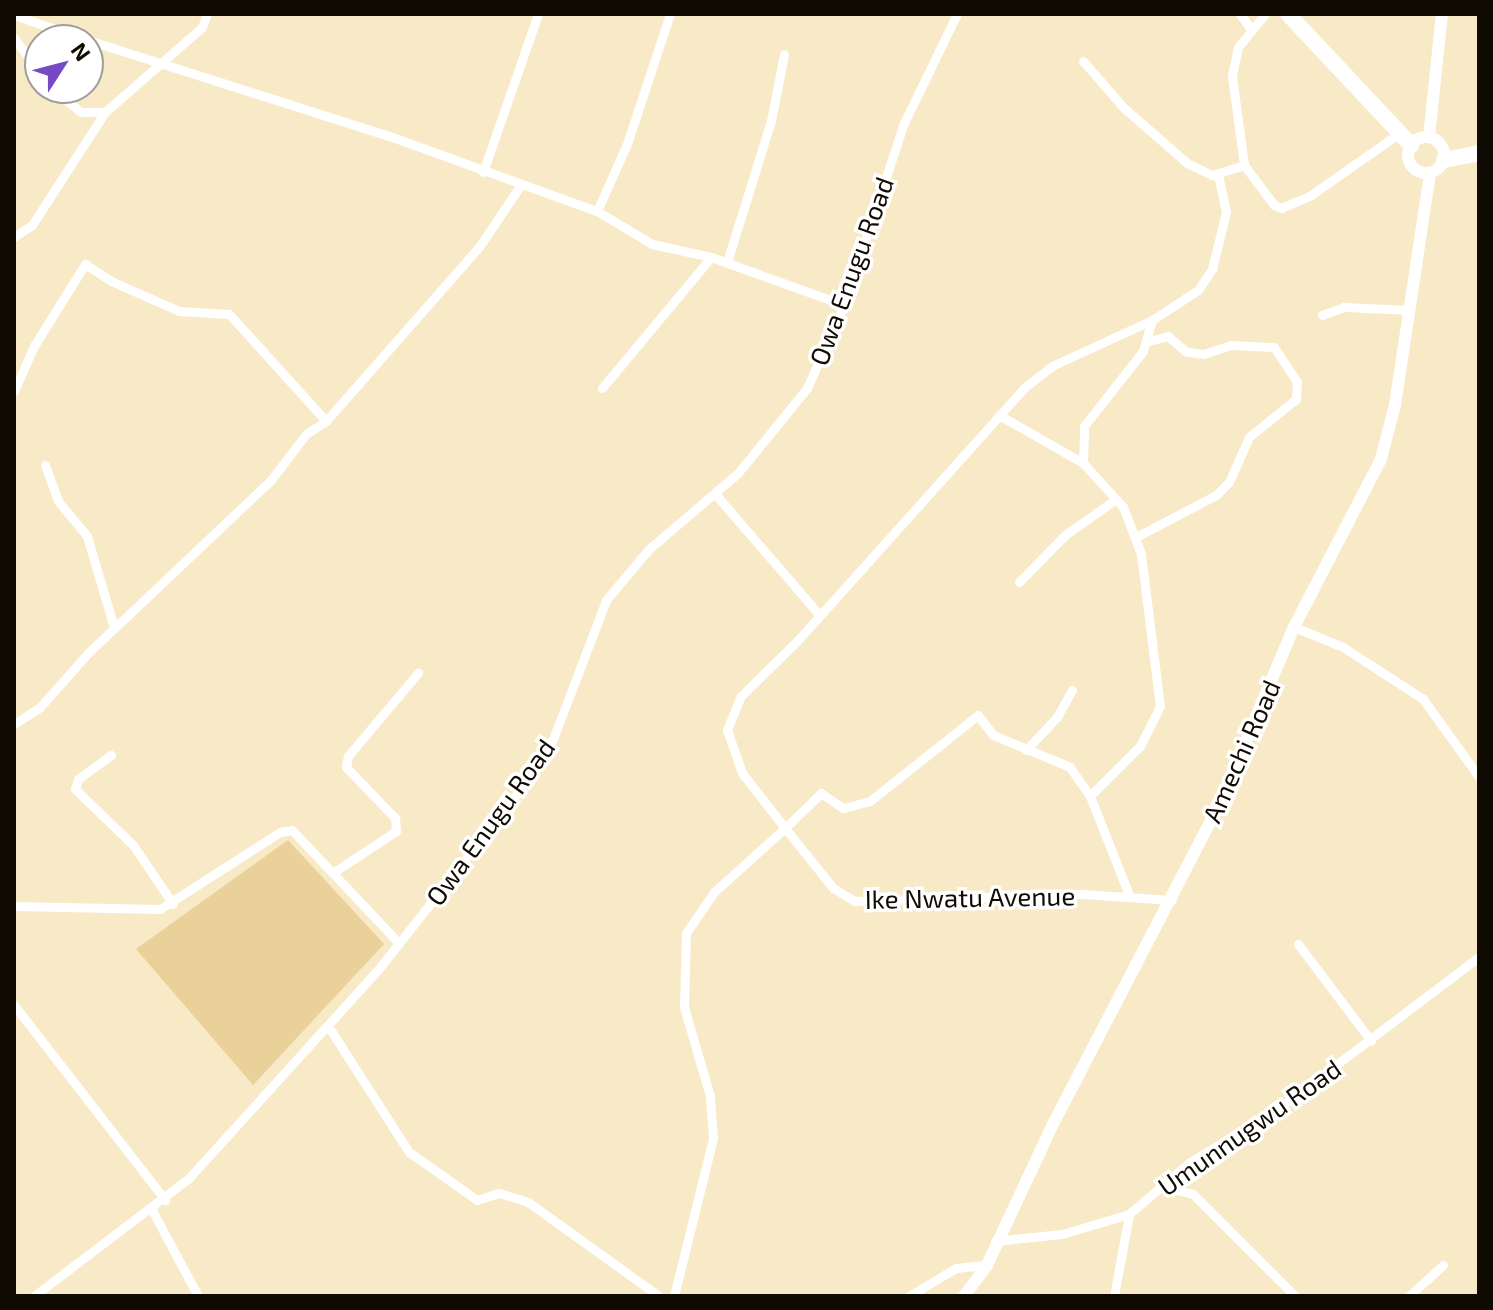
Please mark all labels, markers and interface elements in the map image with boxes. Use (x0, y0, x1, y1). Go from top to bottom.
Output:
north arrow (24, 24, 104, 104)
text: N (67, 37, 97, 65)
street label: Owa Enugu Road (802, 173, 900, 369)
street label: Amechi Road (1196, 675, 1286, 827)
street label: Owa Enugu Road (419, 733, 561, 911)
street label: Ike Nwatu Avenue (864, 880, 1076, 914)
street label: Umunnugwu Road (1151, 1052, 1347, 1202)

